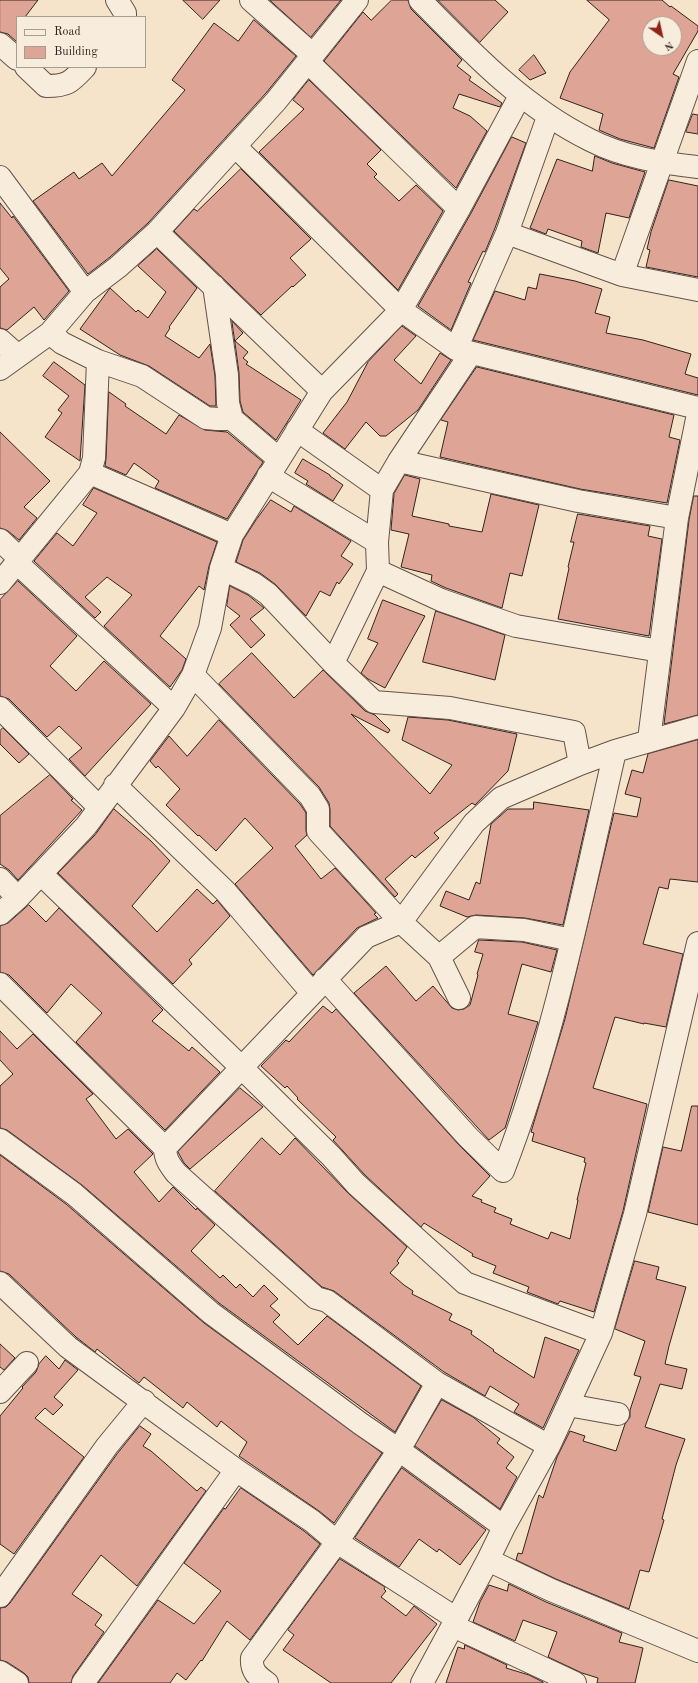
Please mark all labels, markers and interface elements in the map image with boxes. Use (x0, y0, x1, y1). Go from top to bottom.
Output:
legend (16, 16, 146, 68)
north arrow (642, 16, 682, 56)
text: Road (54, 26, 81, 38)
text: N (662, 39, 675, 52)
text: Building (54, 46, 98, 58)

